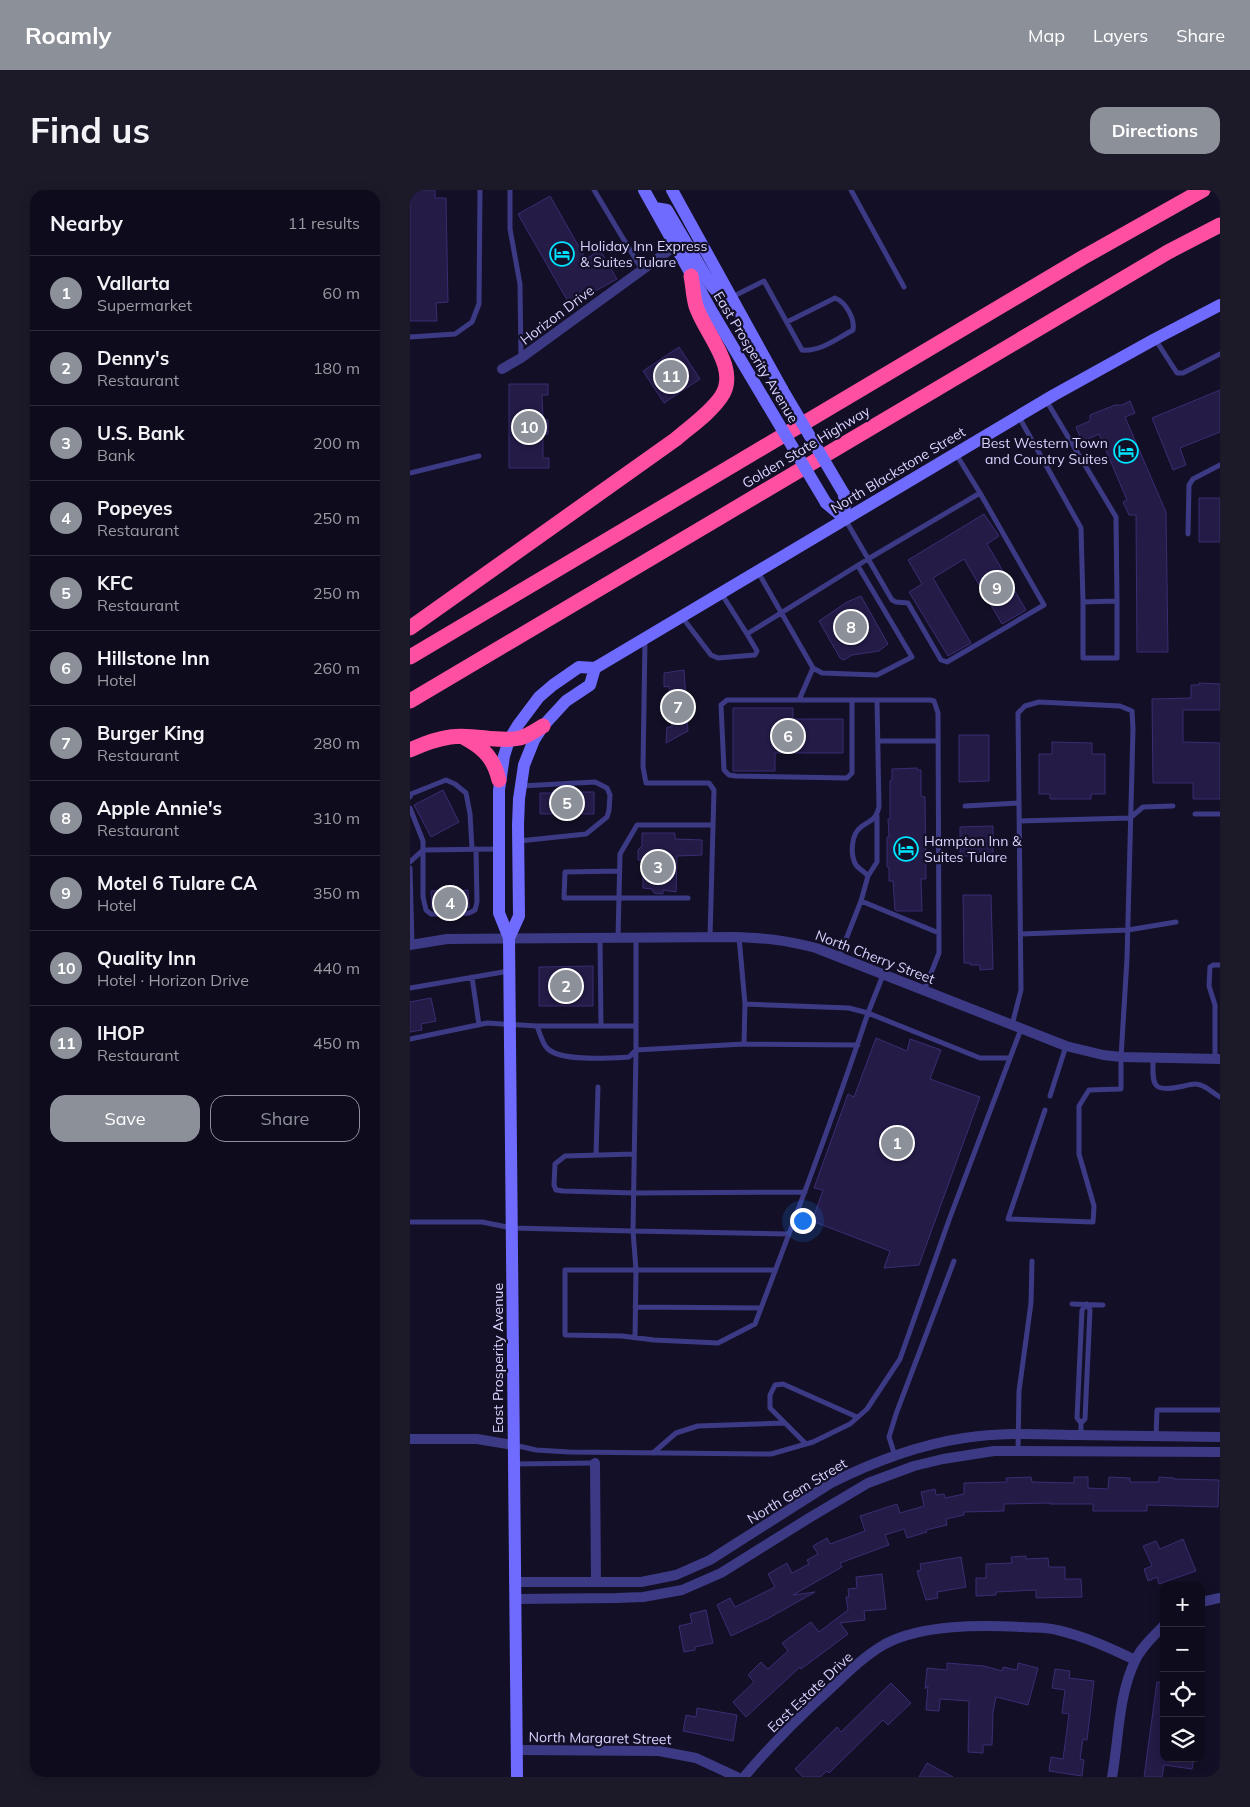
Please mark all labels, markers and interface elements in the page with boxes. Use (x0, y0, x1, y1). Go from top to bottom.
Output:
text: Roamly (25, 20, 112, 50)
text: Map (1028, 24, 1065, 47)
text: Layers (1093, 24, 1148, 47)
text: Share (1176, 24, 1225, 47)
button: Directions (1090, 107, 1220, 154)
text: Find us (30, 108, 150, 152)
text: Nearby (50, 210, 123, 236)
text: 11 results (288, 213, 360, 233)
place label: Holiday Inn Express & Suites Tulare (580, 237, 708, 271)
hotel icon: Holiday Inn Express & Suites Tulare (549, 241, 575, 267)
text: Vallarta (97, 271, 170, 295)
street label: Horizon Drive (516, 281, 598, 349)
text: 1 (61, 283, 71, 303)
text: 60 m (323, 283, 360, 303)
street label: East Prosperity Avenue (710, 288, 802, 426)
text: Supermarket (97, 295, 192, 315)
text: Denny's (97, 346, 169, 370)
pin: 11 (655, 357, 687, 395)
text: 2 (61, 358, 71, 378)
text: 180 m (313, 358, 360, 378)
text: Restaurant (97, 370, 179, 390)
street label: Golden State Highway (739, 401, 874, 492)
pin: 10 (513, 408, 545, 446)
text: U.S. Bank (97, 421, 184, 445)
street label: North Blackstone Street (827, 423, 969, 517)
text: 3 (61, 433, 71, 453)
text: 200 m (313, 433, 360, 453)
place label: Best Western Town and Country Suites (981, 434, 1108, 468)
hotel icon: Best Western Town and Country Suites (1113, 438, 1139, 464)
text: Bank (97, 445, 135, 465)
text: Popeyes (97, 496, 173, 520)
text: 4 (61, 508, 71, 528)
text: 250 m (313, 508, 360, 528)
text: Restaurant (97, 520, 179, 540)
pin: 9 (981, 569, 1013, 607)
text: KFC (97, 571, 133, 595)
text: 5 (61, 583, 71, 603)
text: 250 m (313, 583, 360, 603)
text: Restaurant (97, 595, 179, 615)
pin: 8 (835, 608, 867, 646)
text: Hillstone Inn (97, 646, 210, 670)
text: 6 (61, 658, 71, 678)
text: 260 m (313, 658, 360, 678)
text: Hotel (97, 670, 136, 690)
pin: 7 (662, 688, 694, 726)
pin: 6 (772, 717, 804, 755)
text: Burger King (97, 721, 205, 745)
text: 7 (61, 733, 71, 753)
text: 280 m (313, 733, 360, 753)
text: Restaurant (97, 745, 179, 765)
pin: 5 (551, 784, 583, 822)
text: Apple Annie's (97, 796, 222, 820)
text: 8 (61, 808, 71, 828)
text: 310 m (313, 808, 360, 828)
text: Restaurant (97, 820, 179, 840)
place label: Hampton Inn & Suites Tulare (924, 832, 1022, 866)
hotel icon: Hampton Inn & Suites Tulare (893, 836, 919, 862)
pin: 3 (642, 848, 674, 886)
text: Motel 6 Tulare CA (97, 871, 257, 895)
text: 9 (61, 883, 71, 903)
text: 350 m (313, 883, 360, 903)
pin: 4 (434, 884, 466, 922)
text: Hotel (97, 895, 136, 915)
street label: North Cherry Street (813, 926, 937, 988)
text: Quality Inn (97, 946, 196, 970)
text: 10 (56, 958, 76, 978)
text: 440 m (313, 958, 360, 978)
pin: 2 (550, 967, 582, 1005)
text: Hotel · Horizon Drive (97, 970, 249, 990)
text: IHOP (97, 1021, 145, 1045)
text: 11 (56, 1033, 76, 1053)
text: 450 m (313, 1033, 360, 1053)
text: Restaurant (97, 1045, 179, 1065)
button: Save (50, 1095, 200, 1142)
button: Share (210, 1095, 360, 1142)
pin: 1 (881, 1124, 913, 1162)
your location (790, 1208, 816, 1234)
street label: East Prosperity Avenue (489, 1283, 507, 1433)
street label: North Gem Street (744, 1454, 850, 1528)
map controls (1160, 1582, 1205, 1762)
button: + (1160, 1582, 1205, 1627)
button: − (1160, 1627, 1205, 1672)
street label: East Estate Drive (764, 1648, 856, 1736)
button: locate (1160, 1672, 1205, 1717)
button: layers (1160, 1717, 1205, 1762)
street label: North Margaret Street (528, 1728, 672, 1748)

